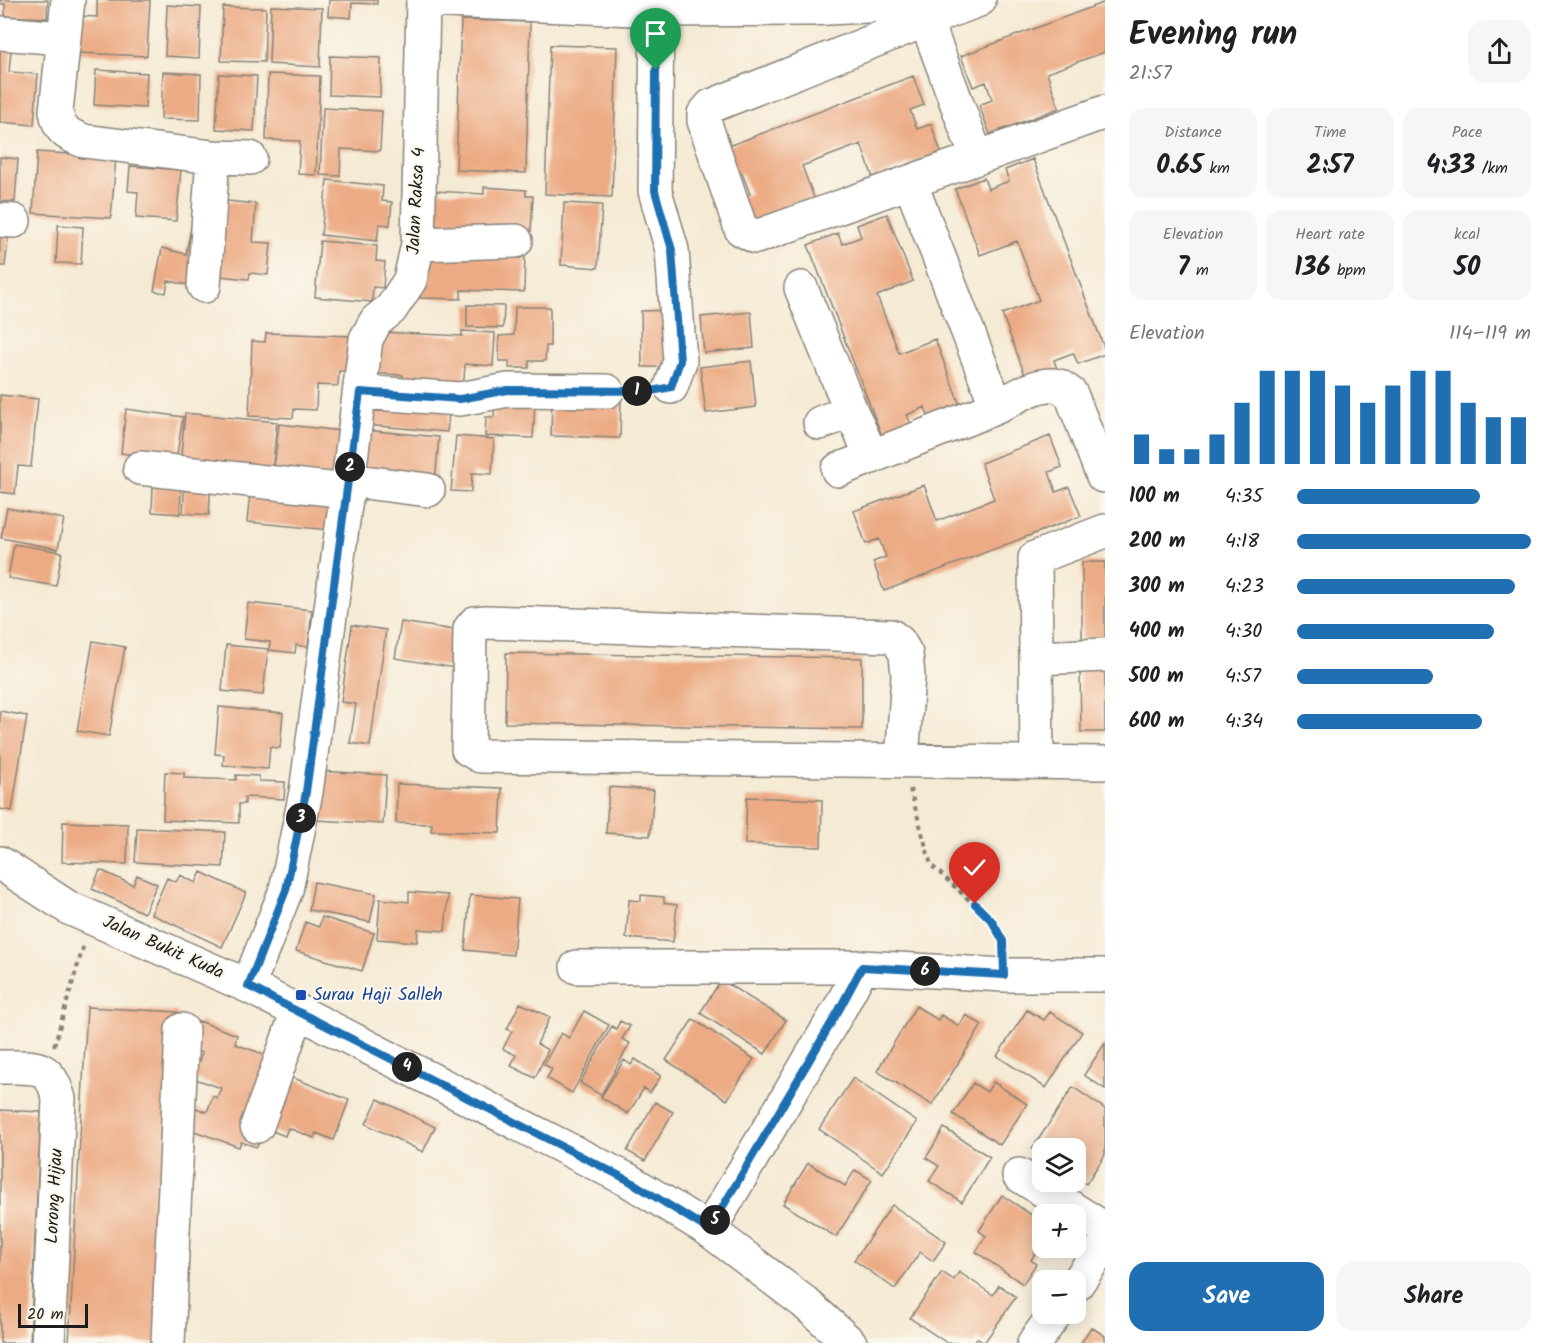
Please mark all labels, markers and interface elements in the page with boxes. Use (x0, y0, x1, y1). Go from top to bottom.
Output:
pin (630, 8, 681, 70)
text: Evening run (1129, 9, 1297, 62)
icon: arrive (639, 17, 672, 50)
button: share (1468, 20, 1531, 83)
text: 21:57 (1129, 58, 1172, 90)
text: Distance (1164, 120, 1222, 145)
text: Time (1314, 120, 1346, 145)
text: Pace (1452, 120, 1482, 145)
text: 0.65 (1156, 145, 1203, 187)
text: 2:57 (1307, 145, 1353, 187)
text: 4:33 (1426, 145, 1475, 187)
street label: Jalan Raksa 4 (400, 147, 434, 255)
text: km (1203, 156, 1230, 181)
text: /km (1475, 156, 1508, 181)
text: Elevation (1163, 222, 1223, 247)
text: Heart rate (1295, 222, 1365, 247)
text: kcal (1454, 222, 1480, 247)
text: 7 (1177, 247, 1190, 289)
text: 136 (1294, 247, 1330, 289)
text: 50 (1454, 247, 1480, 289)
text: m (1190, 258, 1209, 283)
text: bpm (1330, 258, 1366, 283)
text: Elevation (1129, 318, 1205, 350)
text: 114–119 m (1449, 318, 1531, 350)
pin: 1 (622, 376, 652, 406)
text: 1 (635, 378, 639, 403)
pin: 2 (335, 452, 365, 482)
text: 2 (345, 454, 355, 479)
text: 100 m (1129, 481, 1180, 513)
text: 4:35 (1225, 481, 1263, 513)
text: 200 m (1129, 526, 1185, 558)
text: 4:18 (1225, 526, 1259, 558)
text: 300 m (1129, 571, 1185, 603)
text: 4:23 (1225, 571, 1264, 603)
text: 400 m (1129, 616, 1185, 648)
text: 4:30 (1225, 616, 1262, 648)
text: 500 m (1129, 661, 1184, 693)
text: 4:57 (1225, 661, 1261, 693)
text: 600 m (1129, 706, 1184, 738)
text: 4:34 (1225, 706, 1263, 738)
pin: 3 (286, 803, 316, 833)
text: 3 (297, 805, 305, 830)
pin (949, 842, 1000, 904)
icon: check (958, 851, 991, 884)
street label: Jalan Bukit Kuda (98, 908, 228, 988)
pin: 6 (910, 956, 940, 986)
text: 6 (921, 958, 929, 983)
place label: Surau Haji Salleh (313, 981, 443, 1010)
marker: Surau Haji Salleh (294, 988, 308, 1002)
pin: 4 (392, 1052, 422, 1082)
text: 4 (403, 1054, 411, 1079)
map controls (1032, 1138, 1086, 1324)
button: layers (1032, 1138, 1086, 1192)
street label: Lorong Hijau (38, 1147, 72, 1244)
button: + (1032, 1204, 1086, 1258)
pin: 5 (700, 1205, 730, 1235)
text: 5 (711, 1207, 719, 1232)
button: Save (1129, 1262, 1324, 1331)
button: Share (1336, 1262, 1531, 1331)
button: − (1032, 1270, 1086, 1324)
scale bar (18, 1301, 88, 1328)
text: 20 m (27, 1302, 63, 1327)

